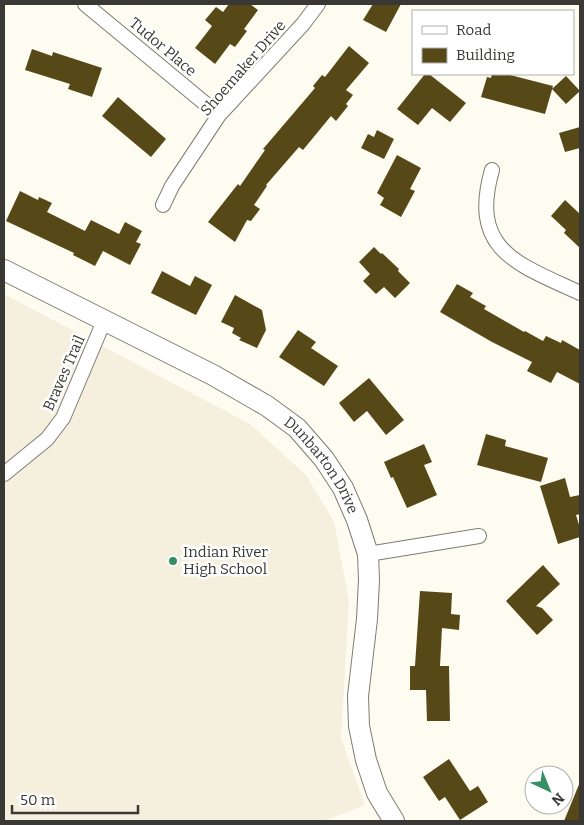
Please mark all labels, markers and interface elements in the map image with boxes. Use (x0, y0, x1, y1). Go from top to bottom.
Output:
legend (412, 10, 574, 75)
street label: Tudor Place (126, 14, 200, 80)
street label: Shoemaker Drive (197, 17, 289, 119)
text: Road (456, 21, 491, 39)
text: Building (456, 46, 515, 64)
street label: Braves Trail (39, 332, 89, 414)
street label: Dunbarton Drive (281, 413, 362, 516)
place label: Indian River High School (183, 543, 268, 578)
marker: Indian River High School (167, 555, 179, 567)
north arrow (524, 765, 574, 815)
scale bar (12, 782, 139, 814)
text: N (548, 789, 567, 809)
text: 50 m (20, 791, 56, 809)

